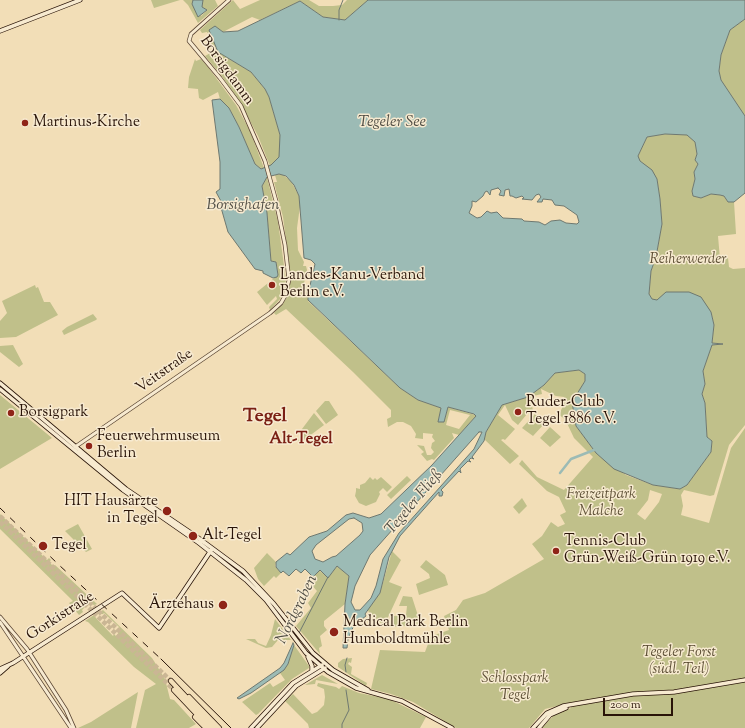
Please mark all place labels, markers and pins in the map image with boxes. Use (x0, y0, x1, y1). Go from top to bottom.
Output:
place label: Martinus-Kirche (33, 114, 140, 132)
marker: Martinus-Kirche (20, 118, 30, 128)
place label: Landes-Kanu-Verband Berlin e.V. (280, 267, 425, 302)
marker: Landes-Kanu-Verband Berlin e.V. (267, 280, 277, 290)
place label: Ruder-Club Tegel 1886 e.V. (526, 394, 617, 429)
place label: Borsigpark (19, 404, 88, 422)
marker: Ruder-Club Tegel 1886 e.V. (513, 407, 523, 417)
marker: Borsigpark (6, 408, 16, 418)
place label: Feuerwehrmuseum Berlin (97, 428, 220, 463)
marker: Feuerwehrmuseum Berlin (84, 441, 94, 451)
place label: HIT Hausärzte in Tegel (64, 493, 158, 528)
marker: HIT Hausärzte in Tegel (161, 505, 173, 517)
place label: Alt-Tegel (202, 527, 262, 545)
marker: Alt-Tegel (187, 530, 199, 542)
place label: Tennis-Club Grün-Weiß-Grün 1919 e.V. (564, 533, 730, 568)
place label: Tegel (52, 537, 87, 555)
marker: Tegel (37, 540, 49, 552)
marker: Tennis-Club Grün-Weiß-Grün 1919 e.V. (551, 546, 561, 556)
place label: Ärztehaus (149, 596, 214, 614)
marker: Ärztehaus (217, 599, 229, 611)
place label: Medical Park Berlin Humboldtmühle (343, 614, 468, 649)
marker: Medical Park Berlin Humboldtmühle (328, 626, 340, 638)

